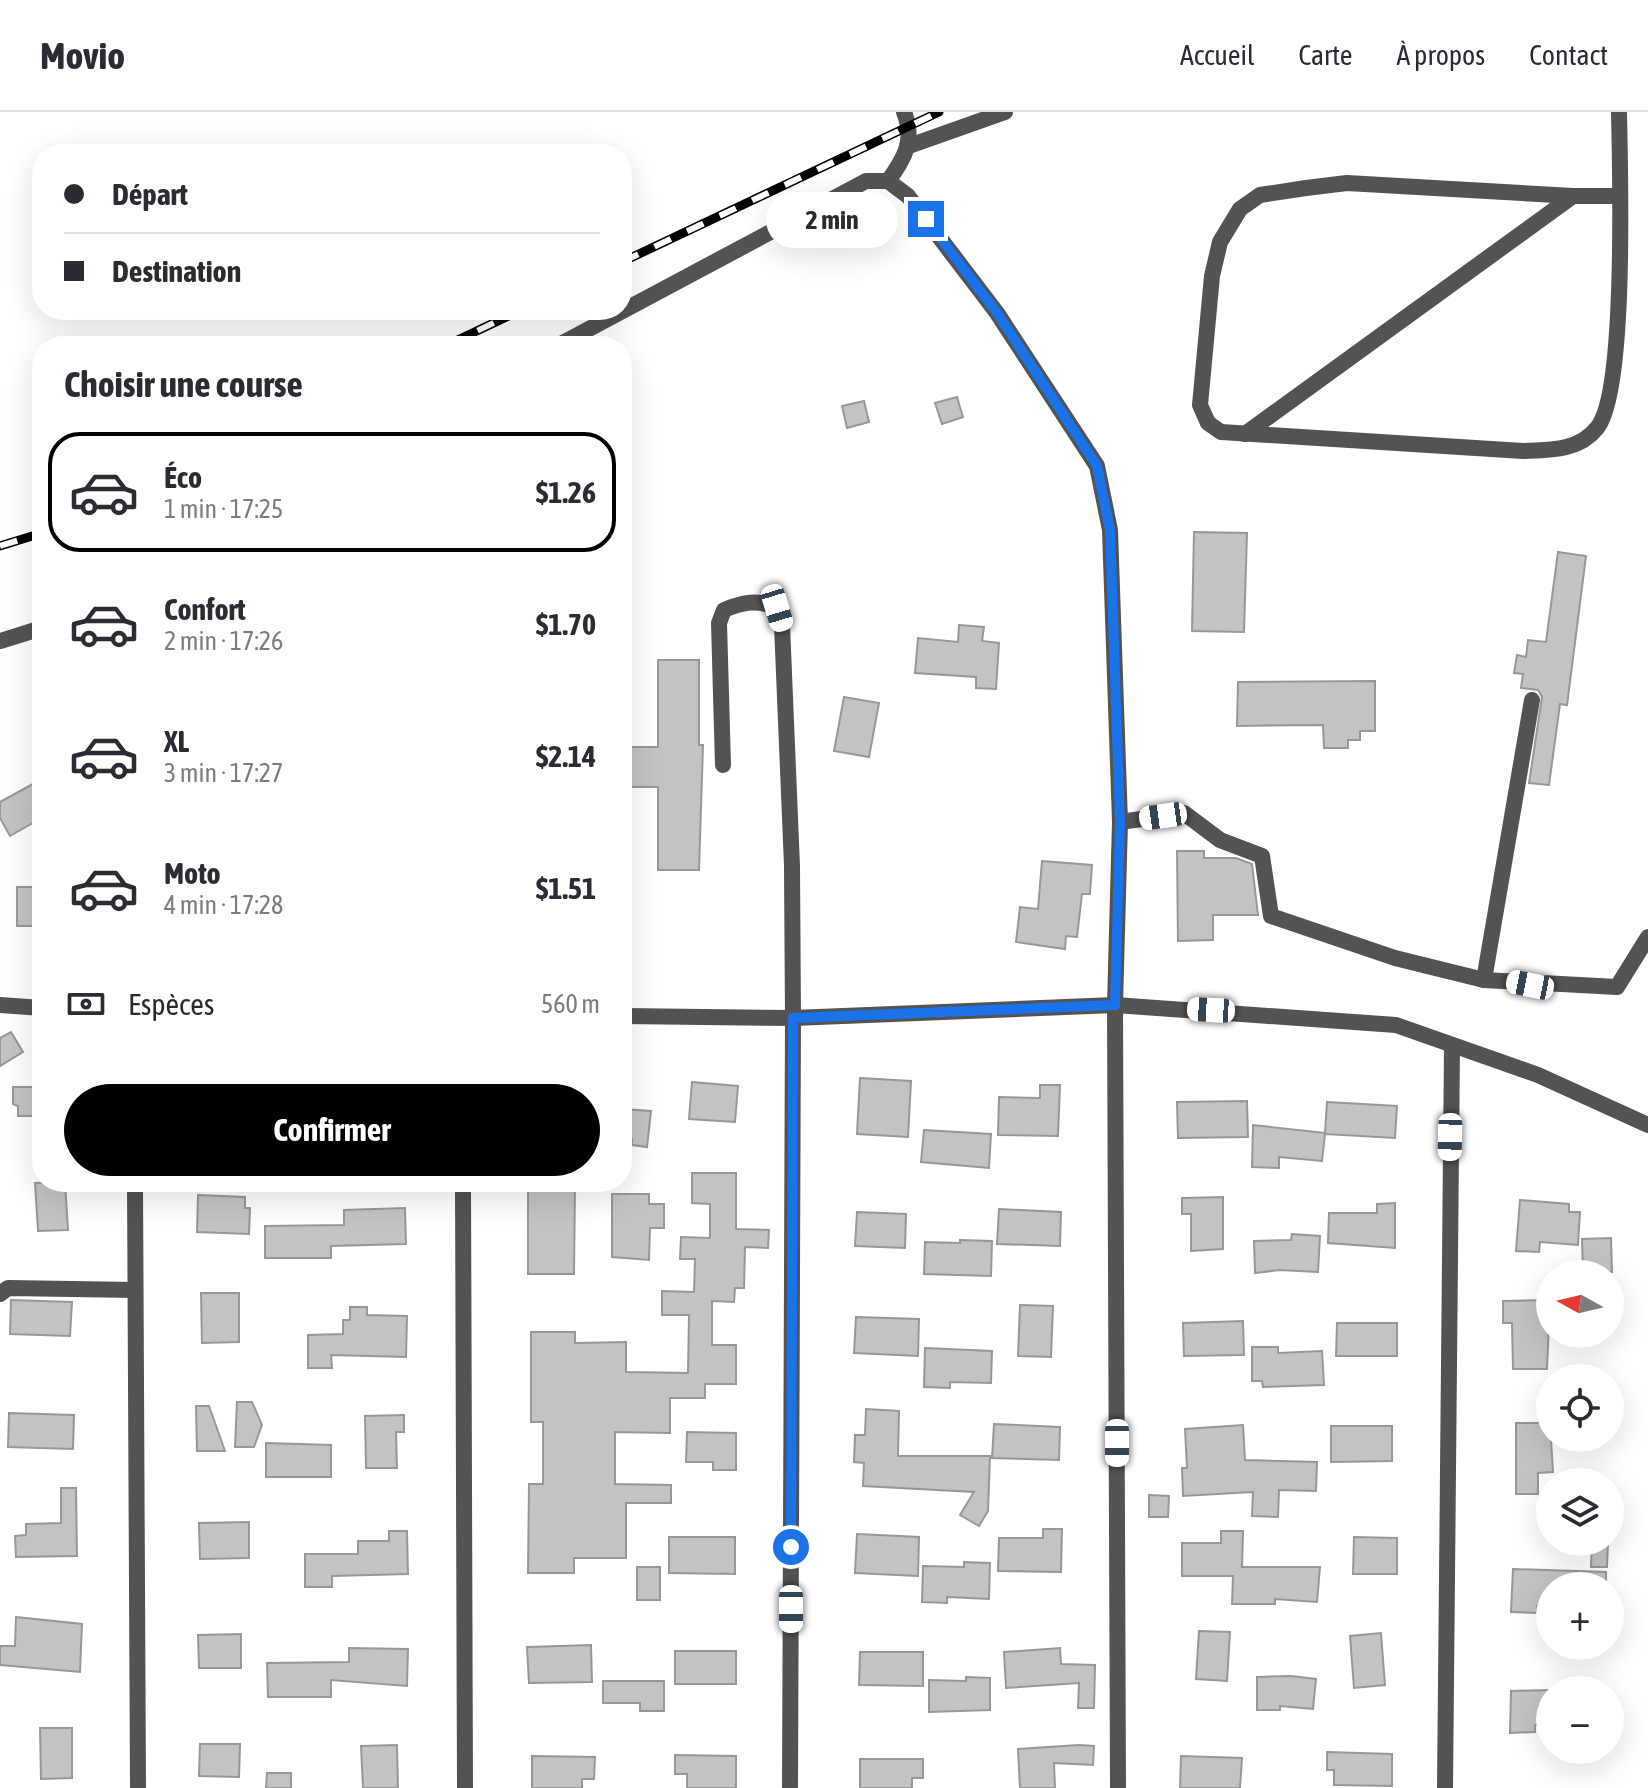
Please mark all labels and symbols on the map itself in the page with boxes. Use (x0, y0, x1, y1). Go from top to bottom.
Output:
callout: 2 min (766, 191, 898, 247)
route end (908, 201, 944, 237)
car (759, 582, 795, 634)
car (1138, 801, 1188, 831)
car (1504, 969, 1556, 1001)
car (1186, 997, 1236, 1023)
car (1438, 1113, 1462, 1161)
north arrow (1536, 1260, 1624, 1348)
car (1105, 1419, 1129, 1467)
route start (773, 1529, 809, 1565)
car (779, 1585, 803, 1633)

